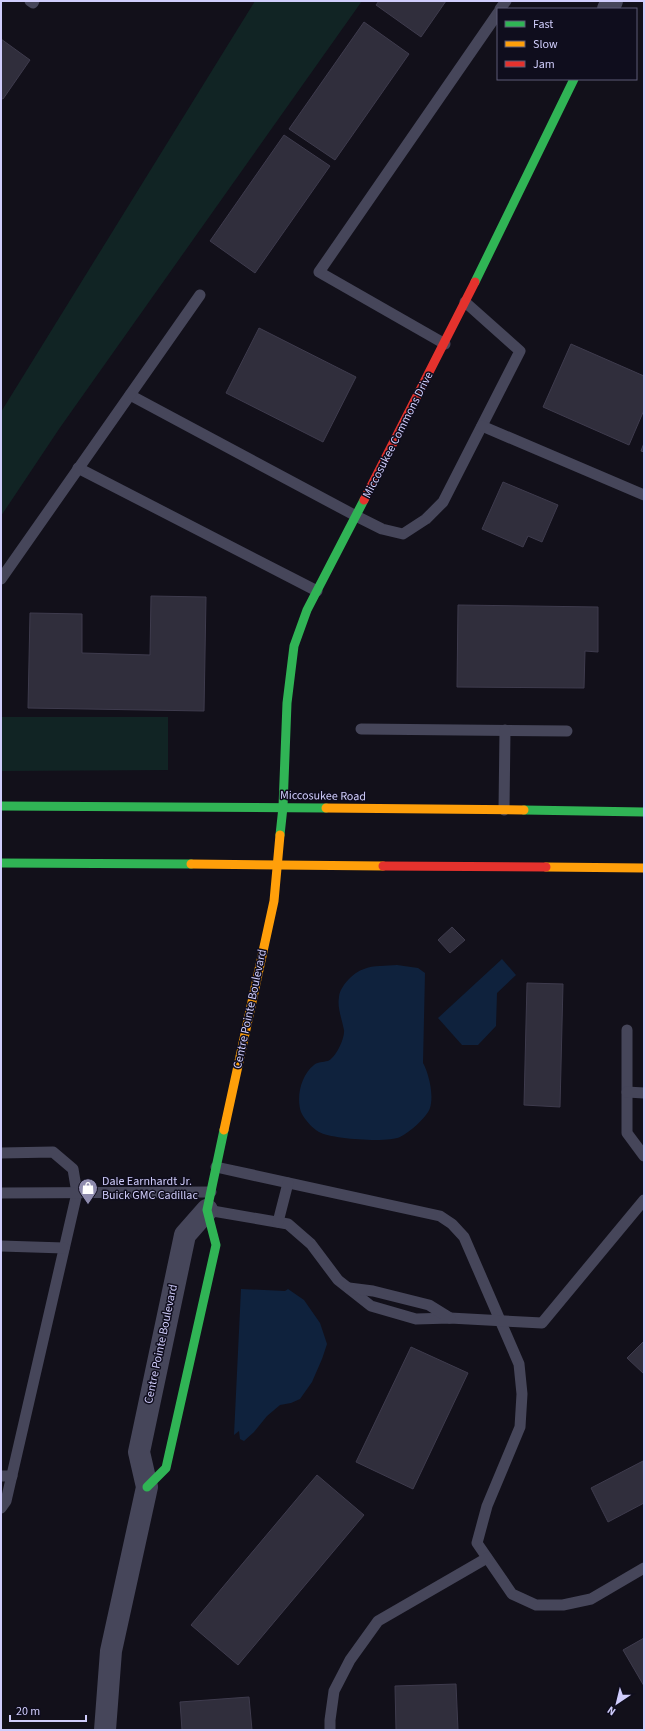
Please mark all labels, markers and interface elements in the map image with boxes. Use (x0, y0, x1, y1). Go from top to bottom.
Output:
legend (497, 8, 637, 80)
text: Fast (533, 16, 553, 33)
text: Slow (533, 36, 558, 53)
text: Jam (533, 56, 555, 73)
street label: Miccosukee Commons Drive (359, 369, 437, 501)
street label: Miccosukee Road (280, 787, 366, 805)
street label: Centre Pointe Boulevard (229, 948, 271, 1070)
place label: Dale Earnhardt Jr. Buick GMC Cadillac (102, 1173, 198, 1204)
shop icon: Dale Earnhardt Jr. Buick GMC Cadillac (77, 1177, 99, 1205)
street label: Centre Pointe Boulevard (140, 1283, 182, 1405)
north arrow (597, 1683, 637, 1723)
scale bar (10, 1697, 86, 1723)
text: 20 m (16, 1703, 40, 1720)
text: N (604, 1703, 619, 1719)

